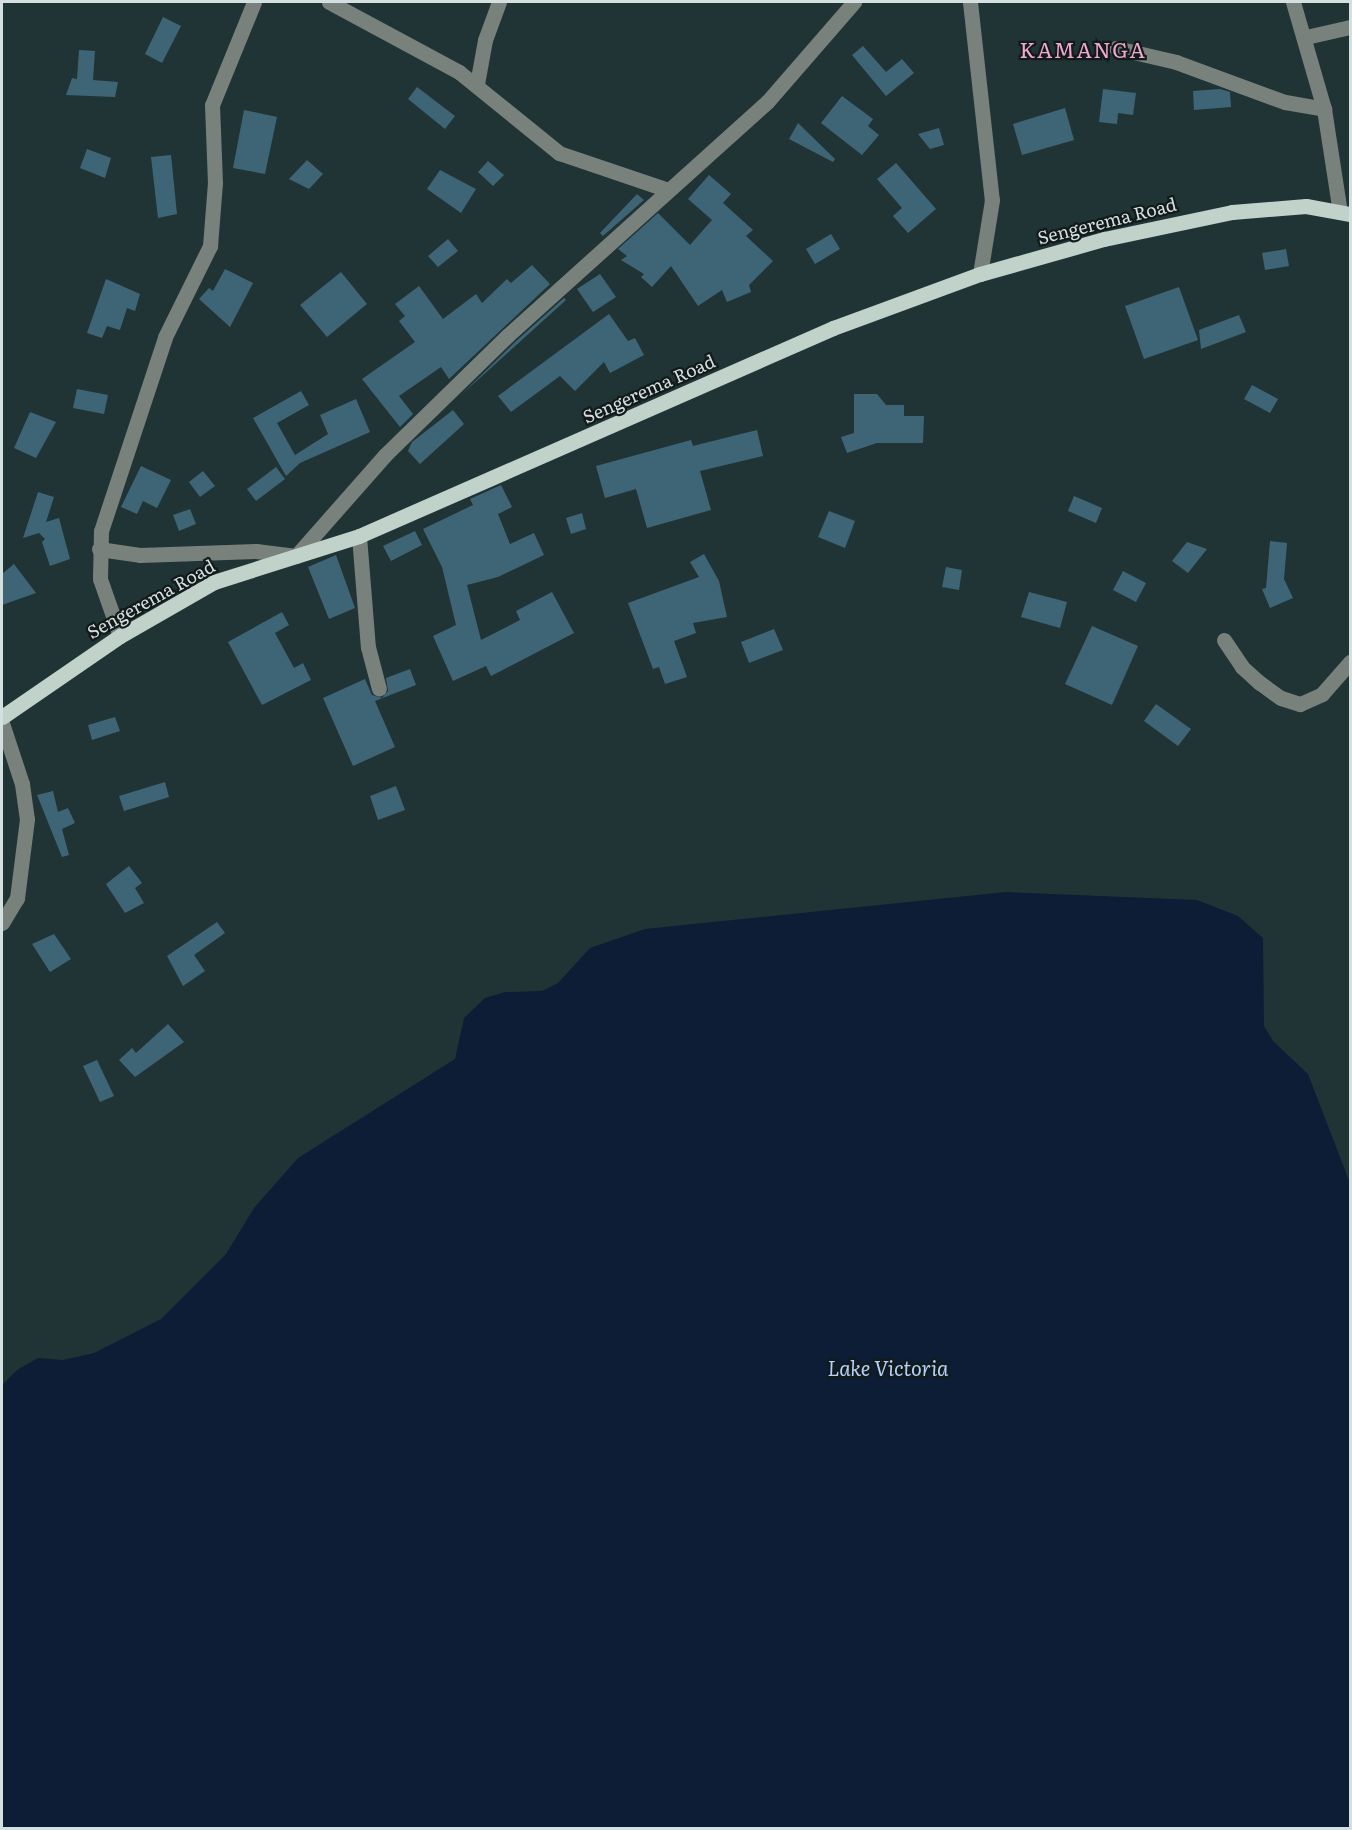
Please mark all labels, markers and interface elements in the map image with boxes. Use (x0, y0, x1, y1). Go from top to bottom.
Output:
district label: KAMANGA (1020, 36, 1146, 62)
street label: Sengerema Road (1035, 193, 1179, 249)
street label: Sengerema Road (579, 350, 719, 428)
street label: Sengerema Road (83, 555, 219, 643)
water label: Lake Victoria (827, 1355, 949, 1379)

